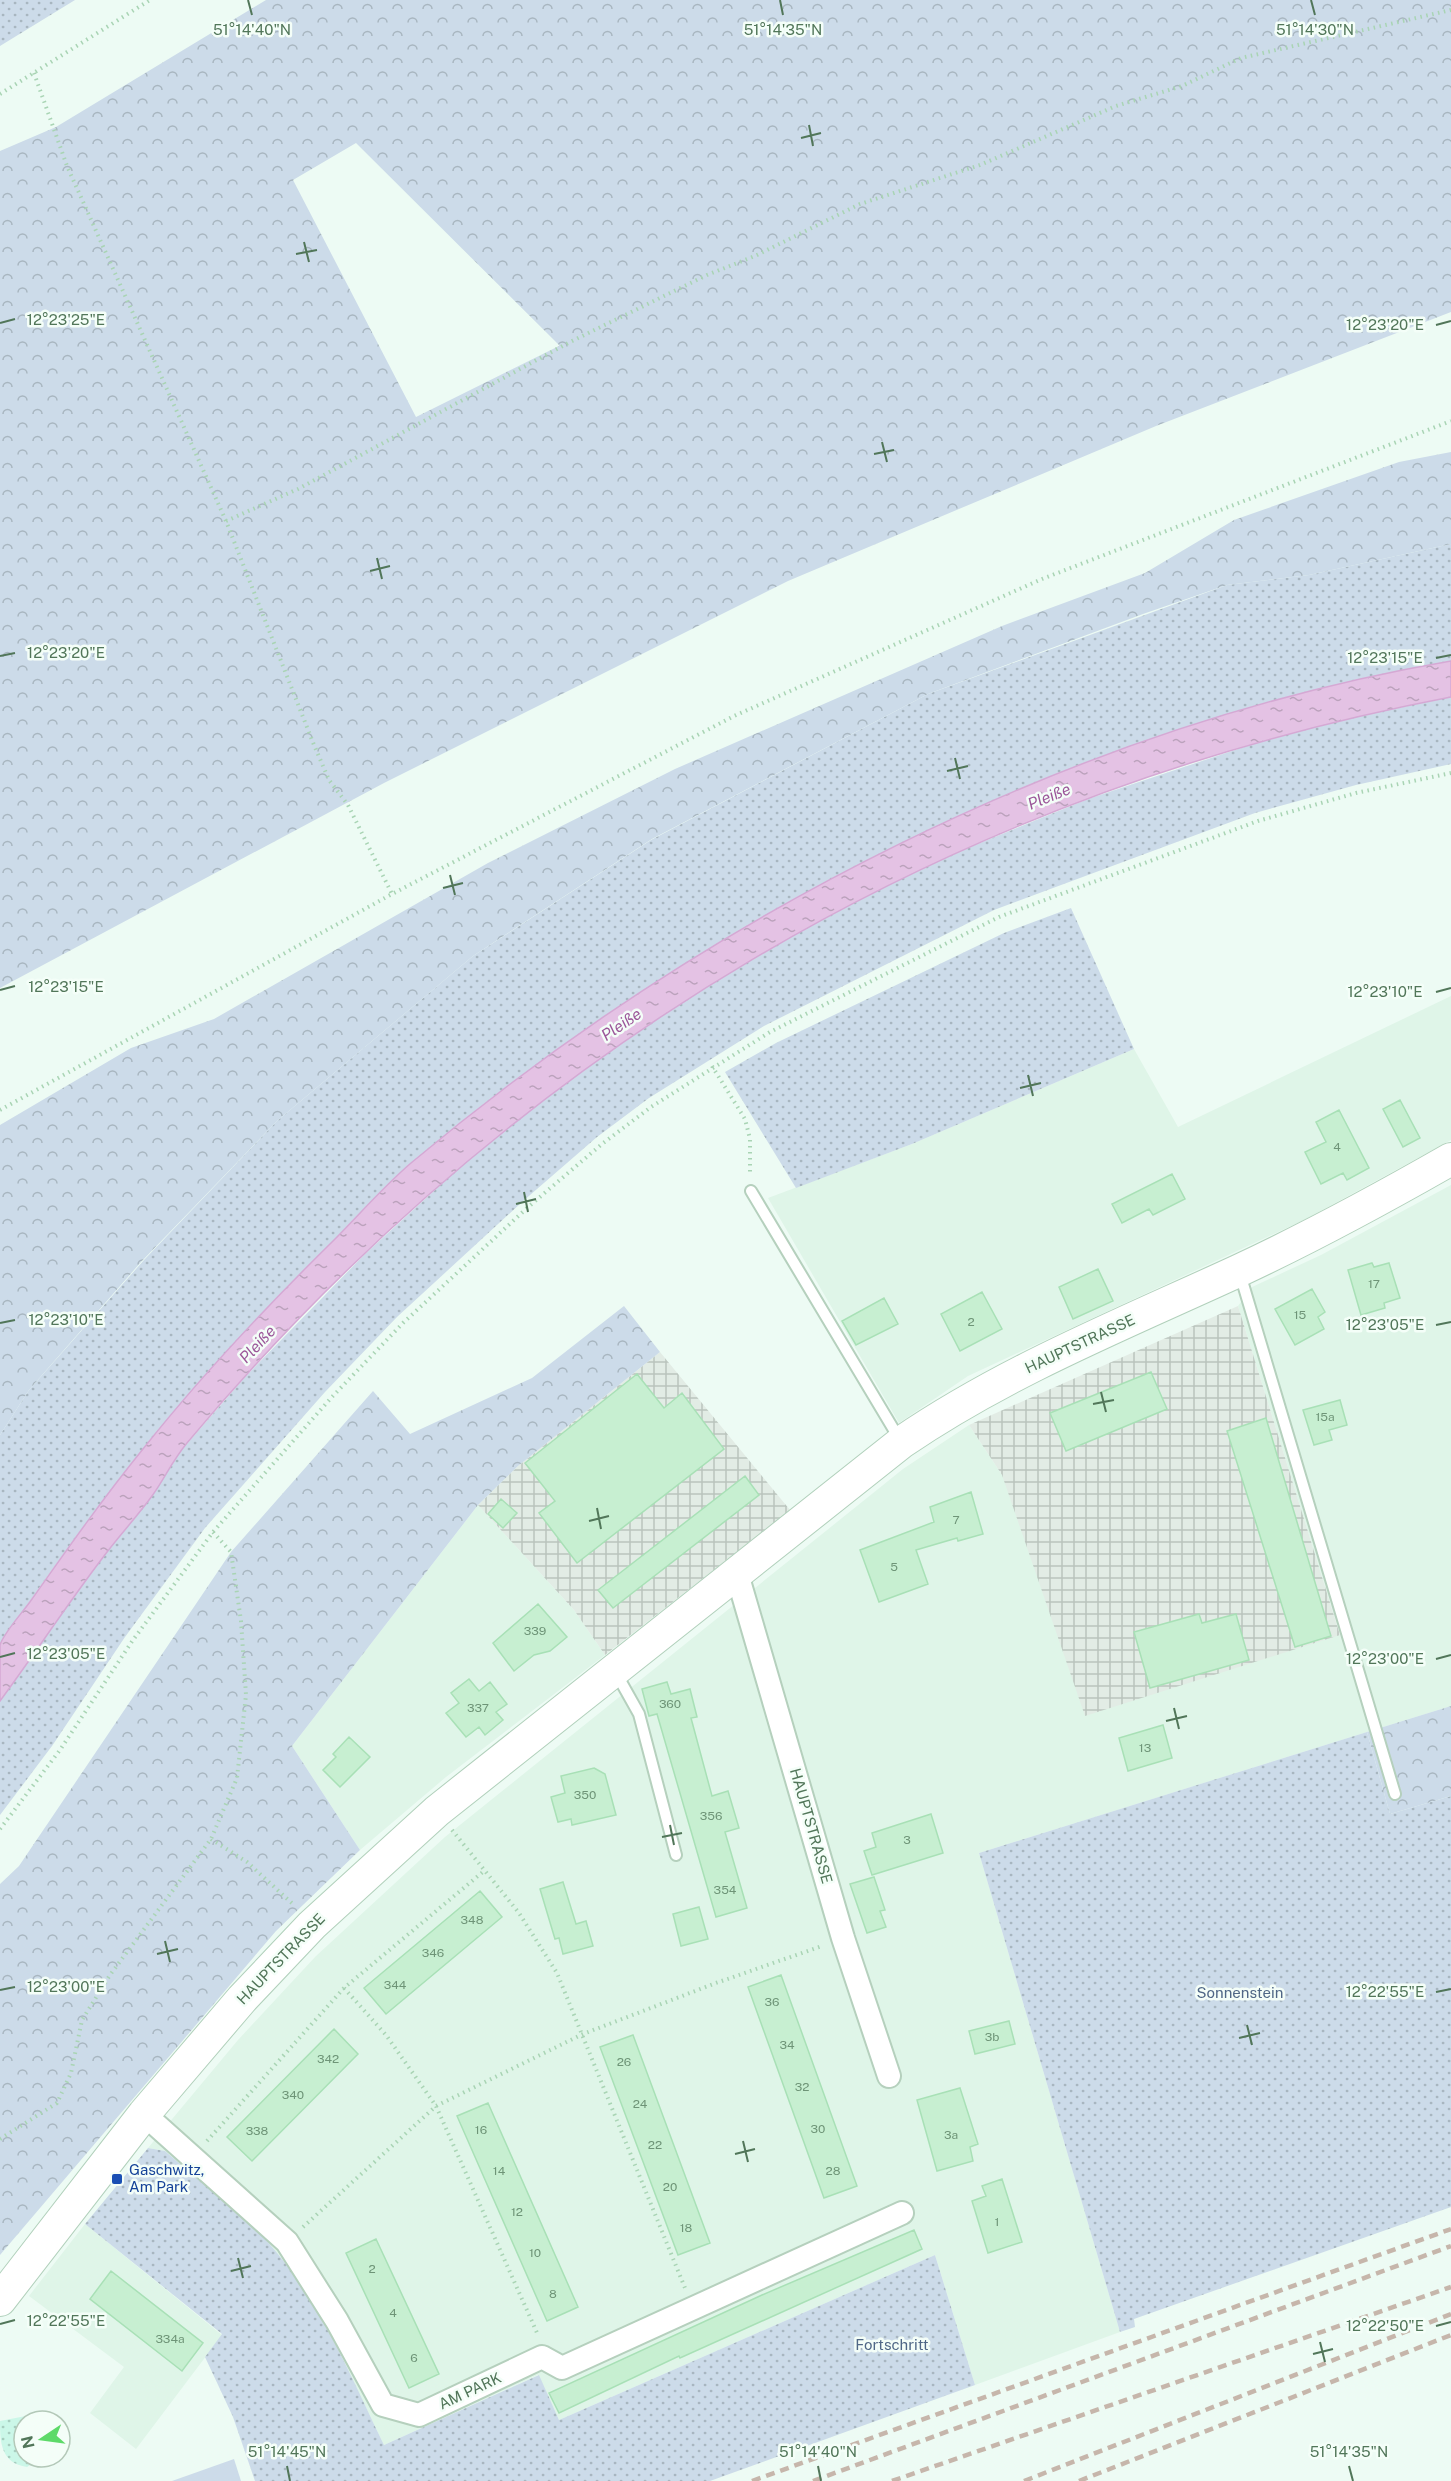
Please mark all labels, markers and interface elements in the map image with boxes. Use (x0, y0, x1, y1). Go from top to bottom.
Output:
text: 51°14'40"N (213, 21, 291, 38)
text: 51°14'35"N (744, 21, 822, 38)
text: 51°14'30"N (1276, 21, 1354, 38)
text: 12°23'25"E (27, 311, 105, 328)
text: 12°23'20"E (1346, 316, 1424, 333)
text: 12°23'20"E (27, 644, 105, 661)
text: 12°23'15"E (1347, 649, 1423, 666)
water label: Pleiße (1025, 779, 1074, 814)
text: 12°23'15"E (28, 978, 104, 995)
text: 12°23'10"E (1347, 983, 1423, 1000)
water label: Pleiße (598, 1004, 645, 1045)
house number: 4 (1333, 1140, 1341, 1154)
house number: 17 (1368, 1277, 1380, 1291)
house number: 15 (1294, 1308, 1307, 1322)
text: 12°23'10"E (28, 1311, 104, 1328)
street label: HAUPTSTRASSE (1022, 1311, 1137, 1376)
house number: 2 (967, 1315, 975, 1329)
text: 12°23'05"E (1346, 1316, 1424, 1333)
water label: Pleiße (235, 1321, 280, 1367)
house number: 15a (1315, 1410, 1335, 1424)
house number: 7 (952, 1513, 960, 1527)
house number: 5 (890, 1560, 898, 1574)
house number: 339 (524, 1624, 546, 1638)
text: 12°23'05"E (27, 1645, 105, 1662)
text: 12°23'00"E (1346, 1650, 1424, 1667)
house number: 360 (659, 1697, 681, 1711)
house number: 337 (467, 1701, 489, 1715)
house number: 13 (1139, 1741, 1151, 1755)
street label: HAUPTSTRASSE (787, 1766, 836, 1886)
house number: 350 (574, 1788, 596, 1802)
house number: 356 (700, 1809, 722, 1823)
house number: 3 (903, 1833, 911, 1847)
house number: 354 (714, 1883, 737, 1897)
street label: HAUPTSTRASSE (233, 1910, 328, 2007)
house number: 348 (461, 1913, 484, 1927)
house number: 346 (422, 1946, 444, 1960)
text: 12°23'00"E (27, 1978, 105, 1995)
house number: 344 (384, 1978, 407, 1992)
text: 12°22'55"E (1346, 1983, 1424, 2000)
park label: Sonnenstein (1197, 1984, 1283, 2001)
house number: 36 (765, 1995, 779, 2009)
house number: 3b (985, 2030, 999, 2044)
house number: 34 (779, 2038, 795, 2052)
house number: 342 (317, 2052, 339, 2066)
house number: 26 (617, 2055, 631, 2069)
house number: 32 (795, 2080, 809, 2094)
house number: 340 (282, 2088, 304, 2102)
house number: 24 (633, 2097, 648, 2111)
house number: 30 (811, 2122, 825, 2136)
house number: 16 (475, 2123, 487, 2137)
house number: 338 (246, 2124, 269, 2138)
house number: 3a (944, 2128, 958, 2142)
house number: 22 (648, 2138, 662, 2152)
place label: Gaschwitz, Am Park (129, 2161, 204, 2195)
house number: 14 (493, 2164, 506, 2178)
house number: 28 (826, 2164, 841, 2178)
marker: Gaschwitz, Am Park (110, 2172, 124, 2186)
house number: 20 (663, 2180, 677, 2194)
house number: 12 (511, 2205, 523, 2219)
house number: 1 (995, 2215, 999, 2229)
house number: 18 (680, 2221, 693, 2235)
house number: 10 (529, 2246, 541, 2260)
house number: 2 (368, 2262, 376, 2276)
house number: 8 (549, 2287, 557, 2301)
house number: 4 (389, 2306, 397, 2320)
text: 12°22'55"E (27, 2312, 105, 2329)
text: 12°22'50"E (1346, 2317, 1424, 2334)
house number: 334a (155, 2332, 185, 2346)
park label: Fortschritt (855, 2336, 929, 2353)
house number: 6 (410, 2351, 418, 2365)
street label: AM PARK (436, 2369, 504, 2412)
north arrow (12, 2409, 72, 2469)
text: N (17, 2434, 39, 2450)
text: 51°14'45"N (248, 2443, 326, 2460)
text: 51°14'40"N (779, 2443, 857, 2460)
text: 51°14'35"N (1310, 2443, 1388, 2460)

